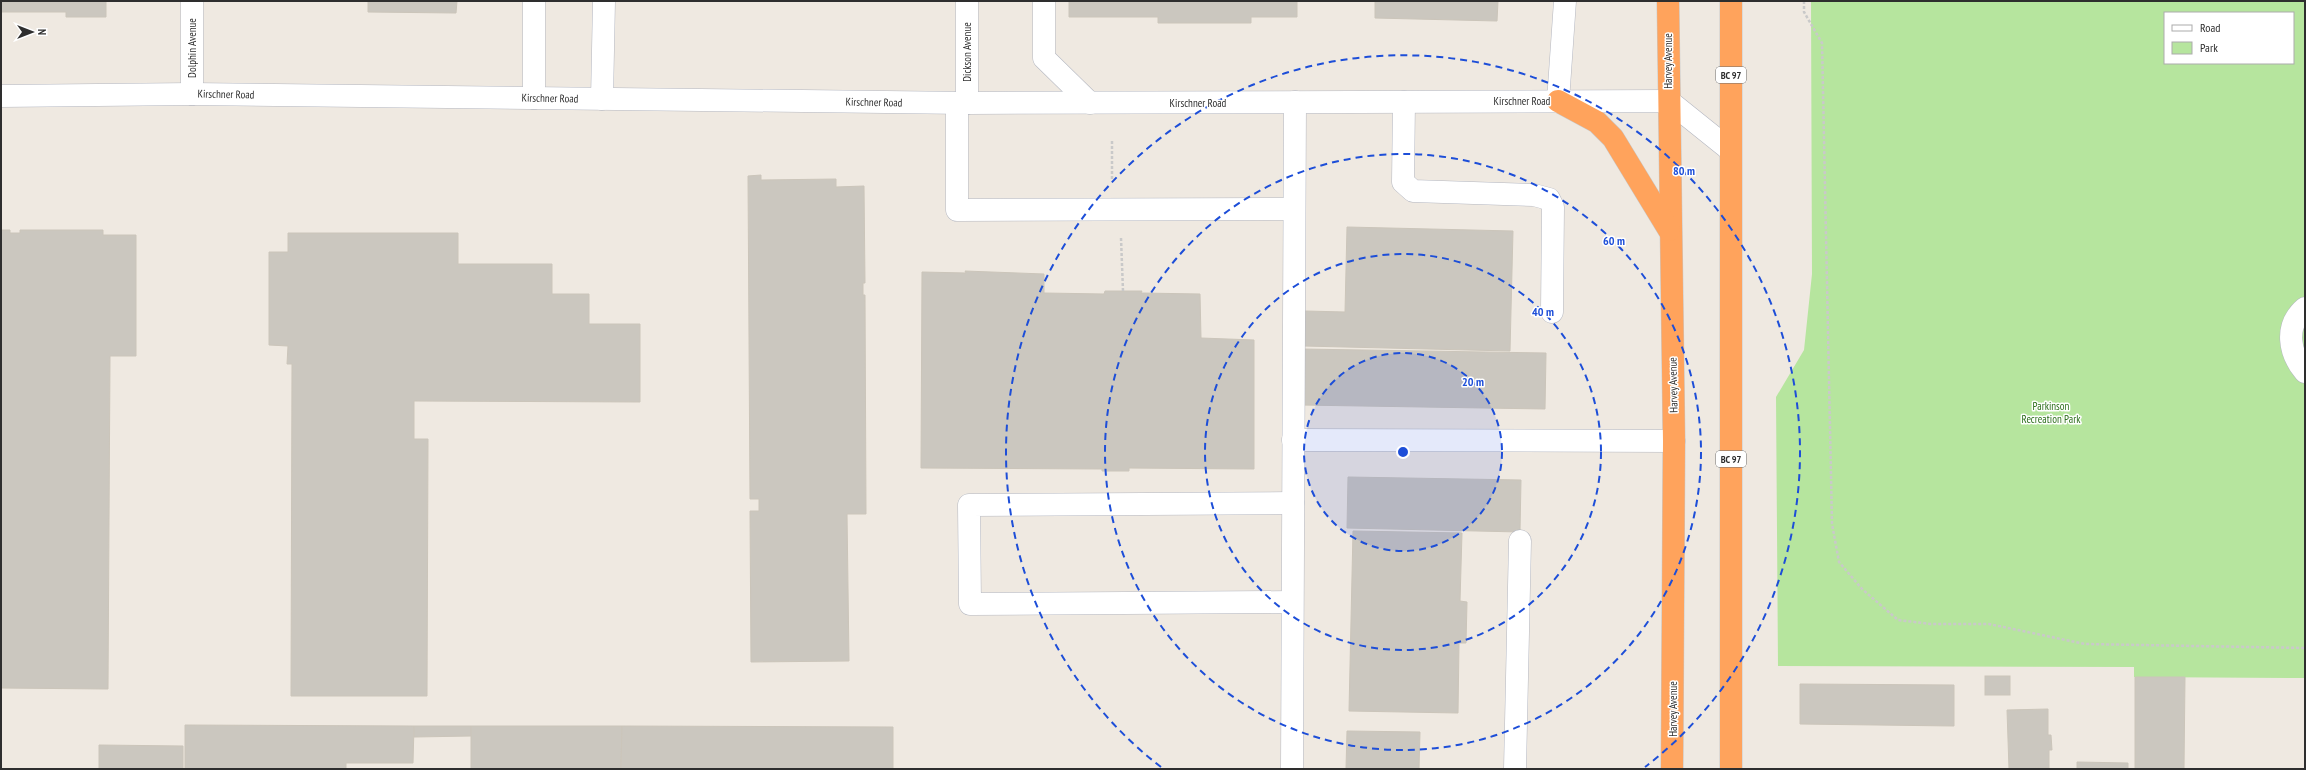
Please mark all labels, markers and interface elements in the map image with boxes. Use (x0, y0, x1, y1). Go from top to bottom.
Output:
north arrow (12, 12, 52, 52)
legend (2164, 12, 2294, 64)
street label: Dolphin Avenue (185, 18, 199, 78)
text: Road (2200, 20, 2220, 35)
street label: Dickson Avenue (960, 22, 974, 82)
text: N (35, 29, 49, 35)
street label: Harvey Avenue (1661, 33, 1675, 89)
text: Park (2200, 40, 2218, 55)
road number: BC 97 (1716, 67, 1746, 83)
street label: Kirschner Road (197, 87, 255, 101)
street label: Kirschner Road (521, 91, 579, 105)
street label: Kirschner Road (1494, 94, 1551, 108)
street label: Kirschner Road (845, 95, 903, 109)
street label: Kirschner Road (1170, 96, 1227, 110)
text: 80 m (1673, 163, 1695, 178)
text: 60 m (1603, 233, 1625, 248)
text: 40 m (1532, 304, 1554, 319)
street label: Harvey Avenue (1666, 357, 1680, 413)
text: 20 m (1462, 374, 1484, 389)
park label: Parkinson Recreation Park (2022, 399, 2081, 426)
centre of rings (1396, 445, 1410, 459)
road number: BC 97 (1716, 451, 1746, 467)
street label: Harvey Avenue (1666, 681, 1680, 737)

